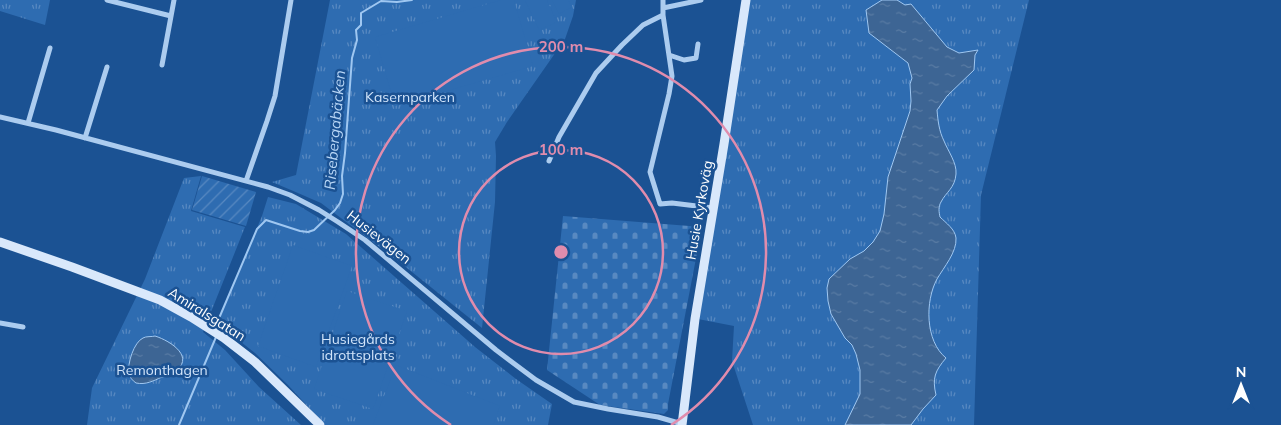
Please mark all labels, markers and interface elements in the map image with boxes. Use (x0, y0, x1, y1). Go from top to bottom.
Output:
text: 200 m (539, 37, 583, 56)
water label: Risebergabäcken (320, 69, 349, 191)
park label: Kasernparken (365, 88, 455, 106)
text: 100 m (539, 140, 583, 159)
street label: Husie Kyrkoväg (681, 159, 717, 261)
street label: Husievägen (343, 206, 415, 268)
centre of rings (552, 243, 570, 261)
street label: Amiralsgatan (165, 283, 249, 345)
park label: Husiegårds idrottsplats (321, 330, 395, 364)
north arrow (1216, 360, 1266, 410)
park label: Remonthagen (116, 361, 208, 379)
text: N (1236, 363, 1246, 381)

